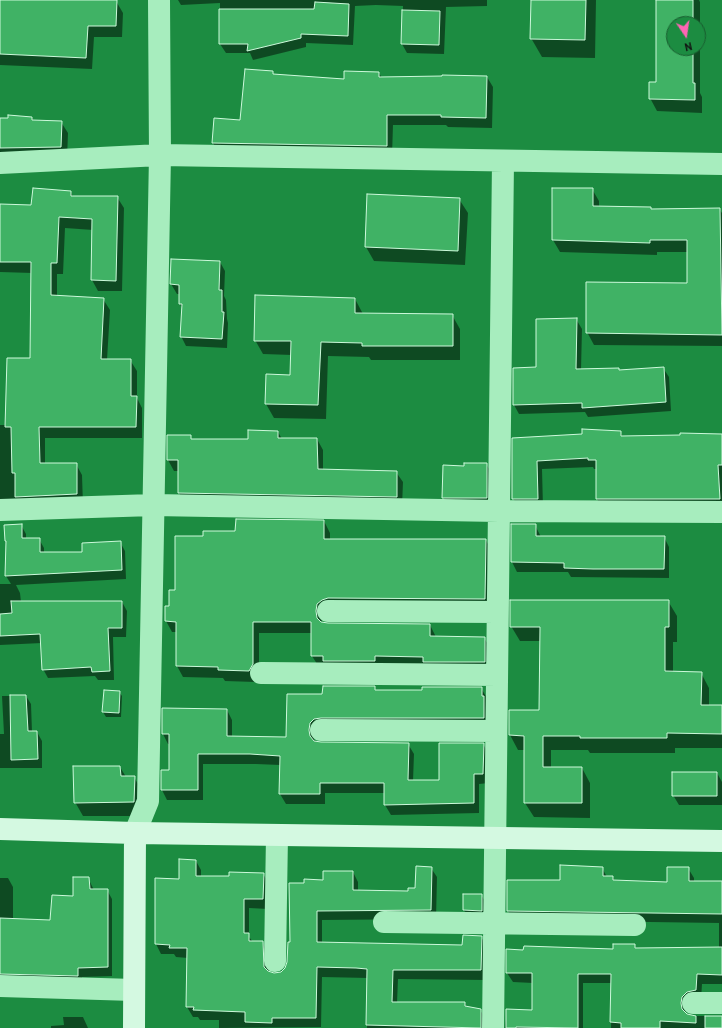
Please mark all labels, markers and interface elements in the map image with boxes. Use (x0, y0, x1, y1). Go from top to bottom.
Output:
north arrow (666, 16, 706, 56)
text: N (683, 39, 694, 54)

